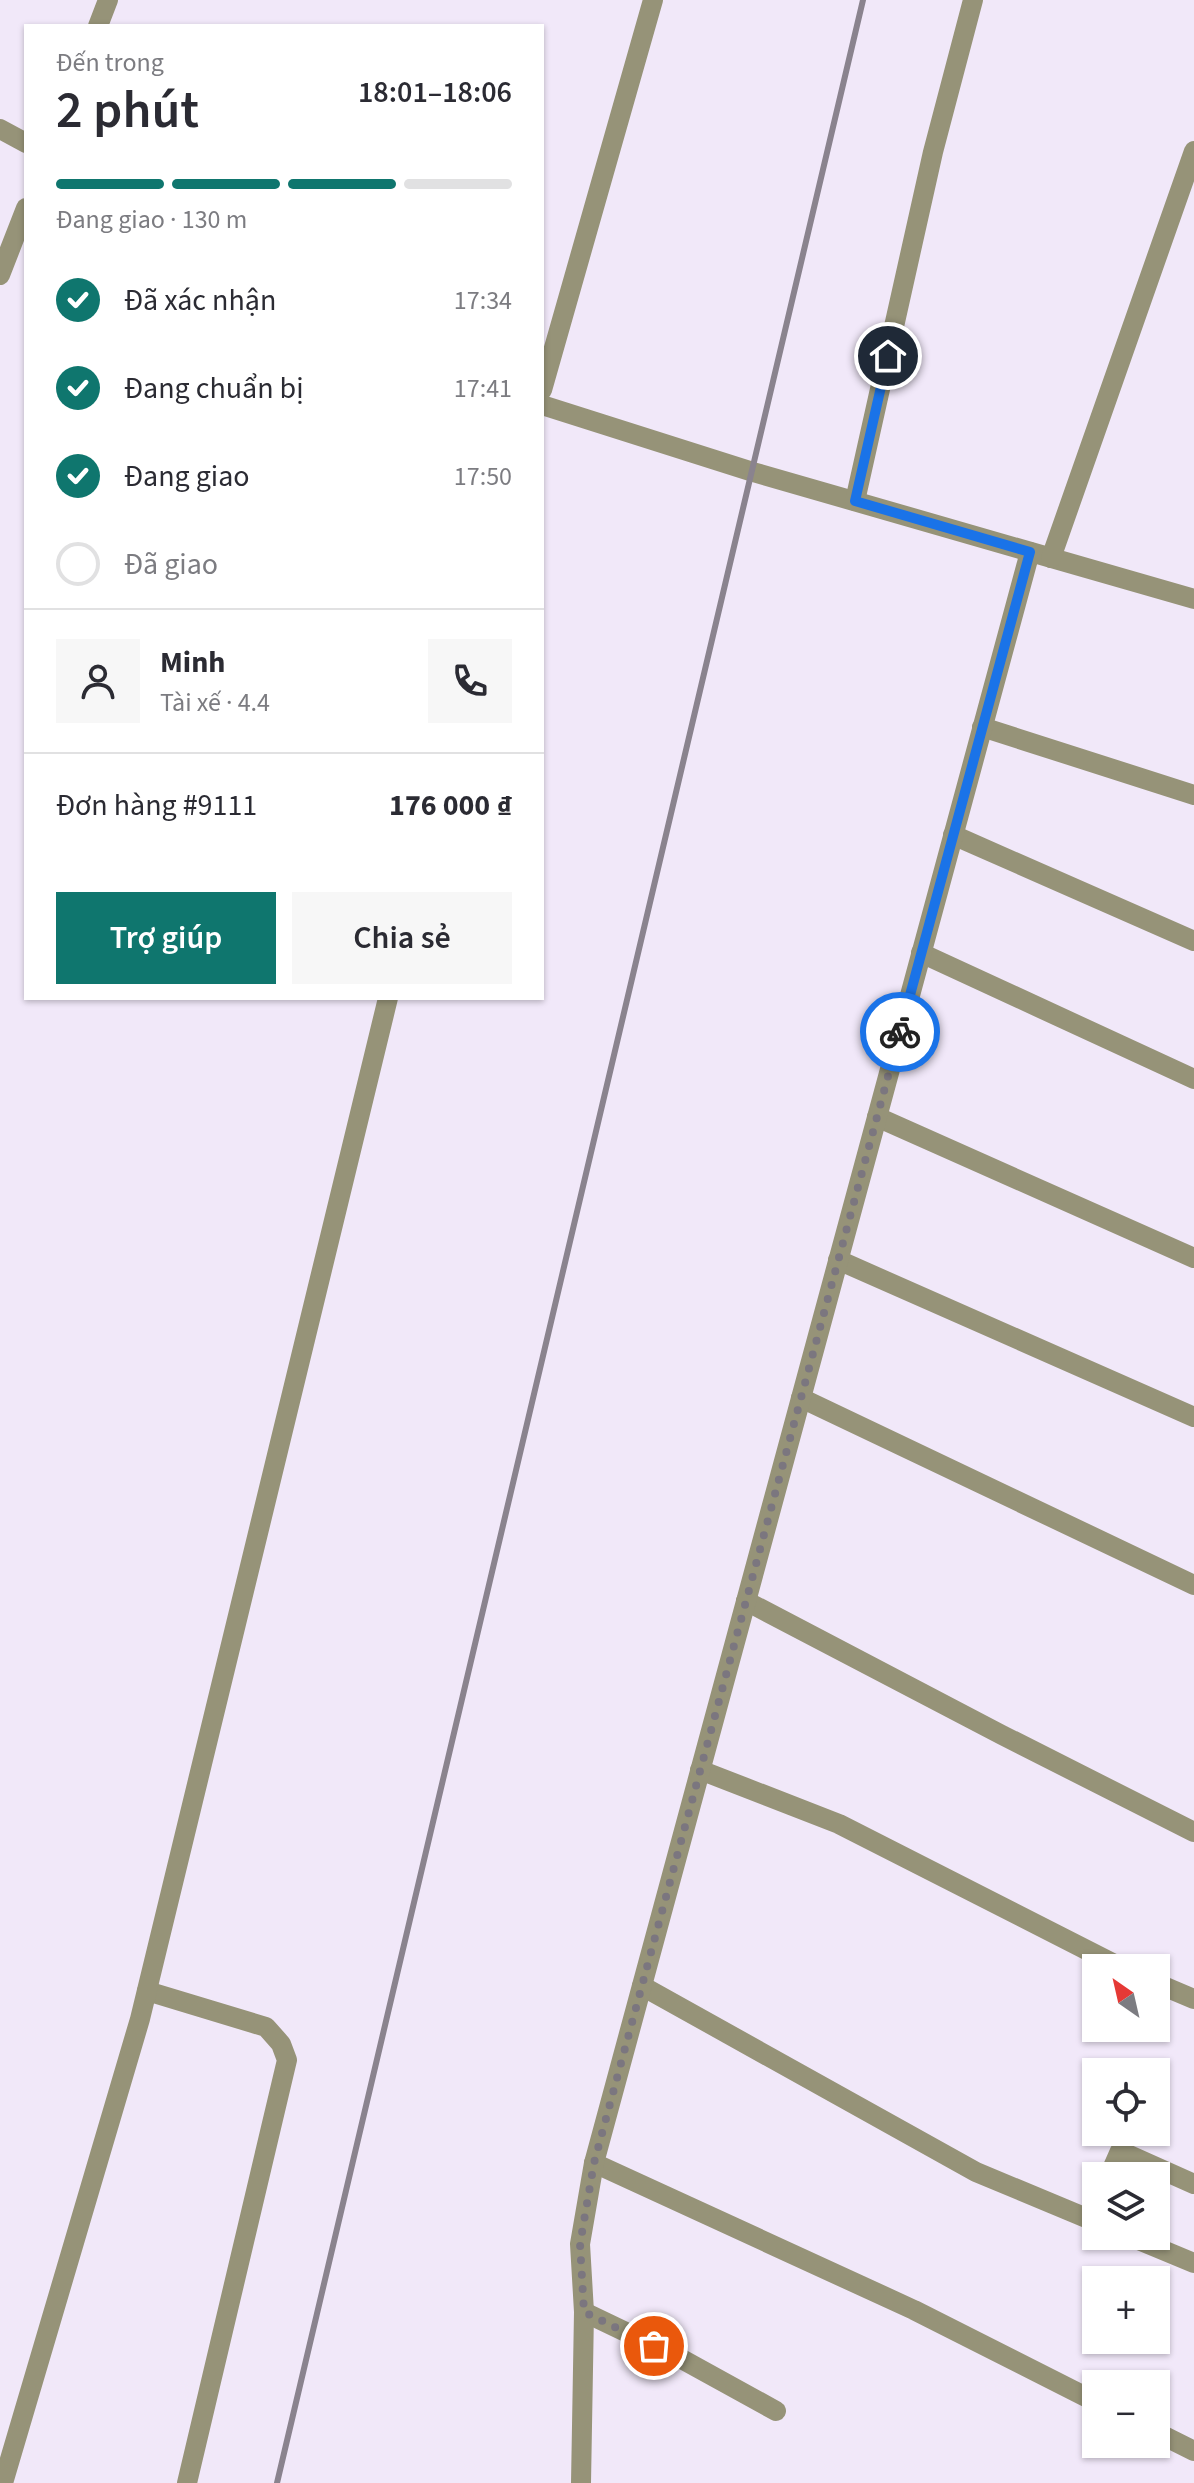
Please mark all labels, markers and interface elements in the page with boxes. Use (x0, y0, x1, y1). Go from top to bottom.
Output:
text: Đến trong (56, 44, 164, 81)
text: 18:01–18:06 (358, 71, 512, 114)
text: 2 phút (56, 74, 199, 148)
text: Đang giao · 130 m (56, 201, 247, 238)
icon: check (56, 278, 100, 322)
text: Đã xác nhận (124, 279, 276, 322)
text: 17:34 (454, 282, 512, 319)
pin (854, 322, 922, 390)
icon: home (866, 334, 910, 378)
icon: check (56, 366, 100, 410)
text: Đang chuẩn bị (124, 367, 304, 410)
text: 17:41 (454, 370, 512, 407)
icon: check (56, 454, 100, 498)
text: Đang giao (124, 455, 250, 498)
text: 17:50 (454, 458, 512, 495)
text: Đã giao (124, 543, 218, 586)
button: person (56, 639, 140, 723)
button: phone (428, 639, 512, 723)
text: Minh (160, 641, 225, 684)
text: Tài xế · 4.4 (160, 684, 270, 721)
text: Đơn hàng #9111 (56, 784, 257, 827)
text: 176 000 ₫ (389, 784, 512, 827)
button: Trợ giúp (56, 892, 276, 984)
button: Chia sẻ (292, 892, 512, 984)
courier (860, 992, 940, 1072)
icon: bike (878, 1010, 922, 1054)
north arrow (1082, 1954, 1170, 2042)
map controls (1082, 1954, 1170, 2458)
button: locate (1082, 2058, 1170, 2146)
button: layers (1082, 2162, 1170, 2250)
button: + (1082, 2266, 1170, 2354)
pin (620, 2312, 688, 2380)
icon: bag (632, 2324, 676, 2368)
button: − (1082, 2370, 1170, 2458)

